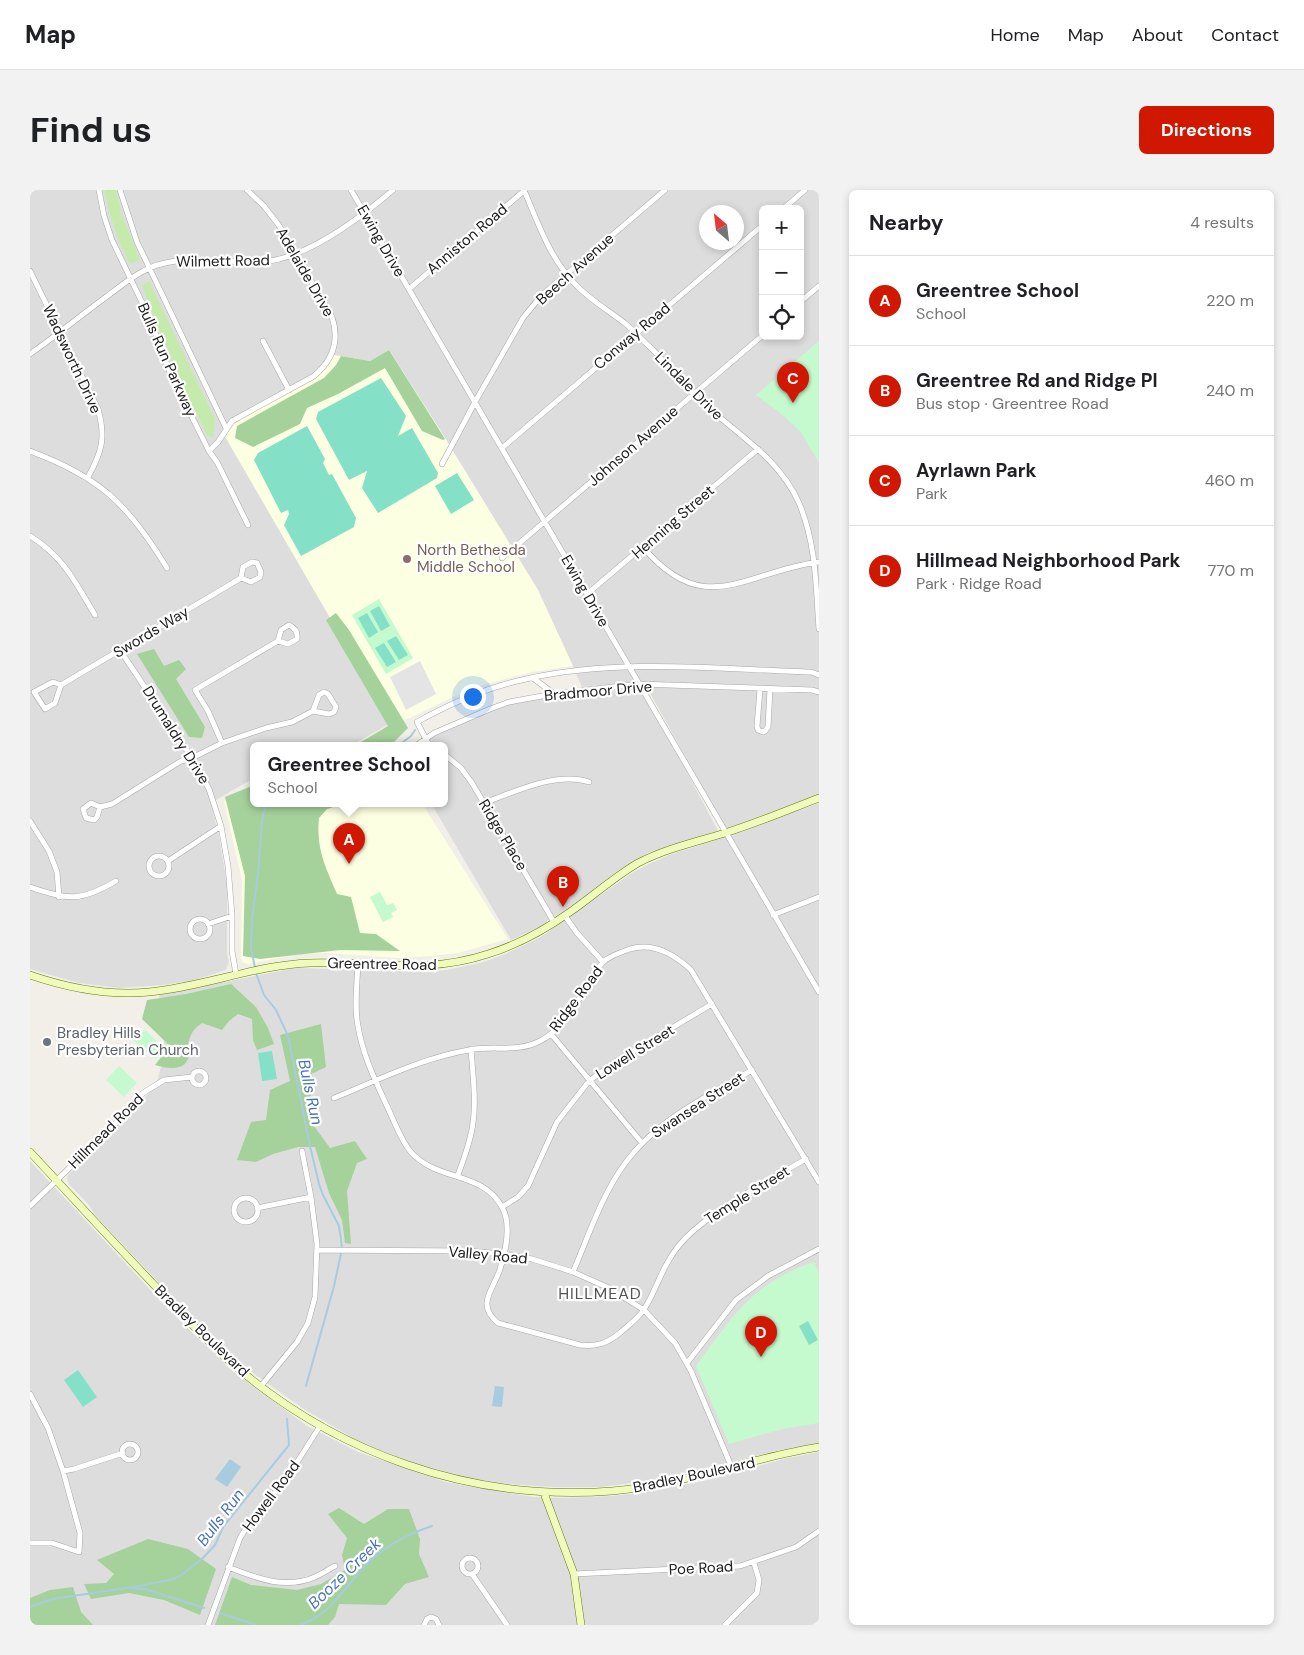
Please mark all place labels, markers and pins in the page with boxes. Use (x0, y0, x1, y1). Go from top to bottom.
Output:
pin: C (777, 362, 809, 403)
place label: North Bethesda Middle School (417, 540, 526, 577)
marker: North Bethesda Middle School (401, 553, 413, 565)
pin: A (333, 823, 365, 864)
pin: B (547, 866, 579, 907)
place label: Bradley Hills Presbyterian Church (57, 1023, 199, 1060)
marker: Bradley Hills Presbyterian Church (41, 1036, 53, 1048)
pin: D (745, 1316, 777, 1357)

